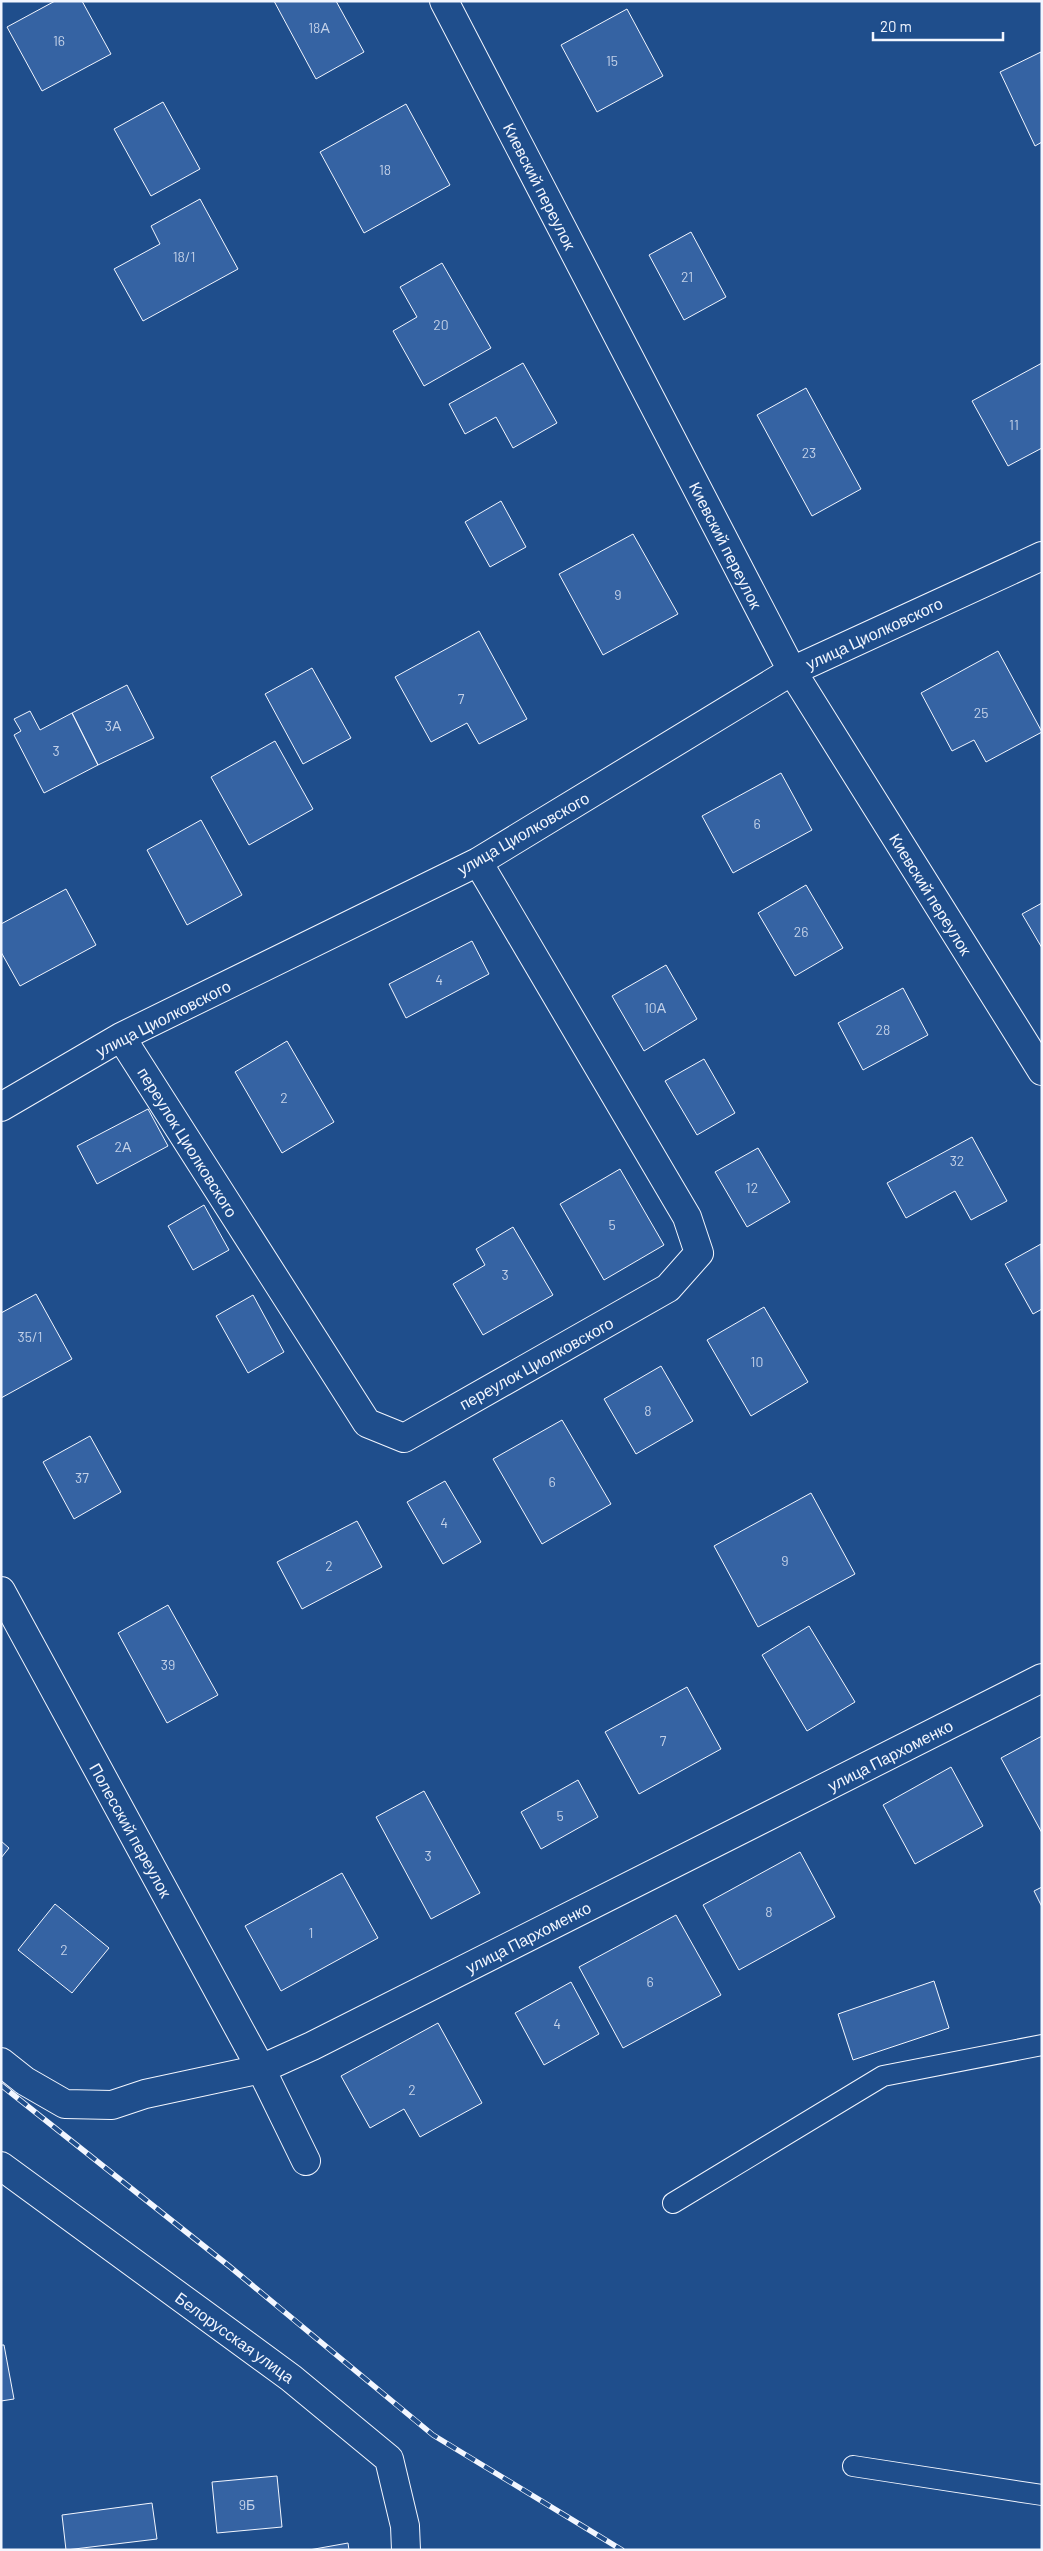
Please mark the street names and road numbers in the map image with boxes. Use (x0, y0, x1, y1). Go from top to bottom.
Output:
street label: Киевский переулок (500, 119, 581, 253)
street label: Киевский переулок (686, 478, 767, 612)
street label: улица Циолковского (803, 593, 945, 673)
street label: улица Циолковского (454, 788, 592, 878)
street label: Киевский переулок (886, 830, 977, 959)
street label: улица Циолковского (92, 976, 234, 1060)
street label: переулок Циолковского (134, 1064, 242, 1220)
street label: переулок Циолковского (456, 1313, 616, 1413)
street label: улица Пархоменко (824, 1715, 956, 1795)
street label: Полесский переулок (86, 1760, 176, 1901)
street label: улица Пархоменко (462, 1897, 594, 1977)
street label: Белорусская улица (172, 2288, 298, 2386)

